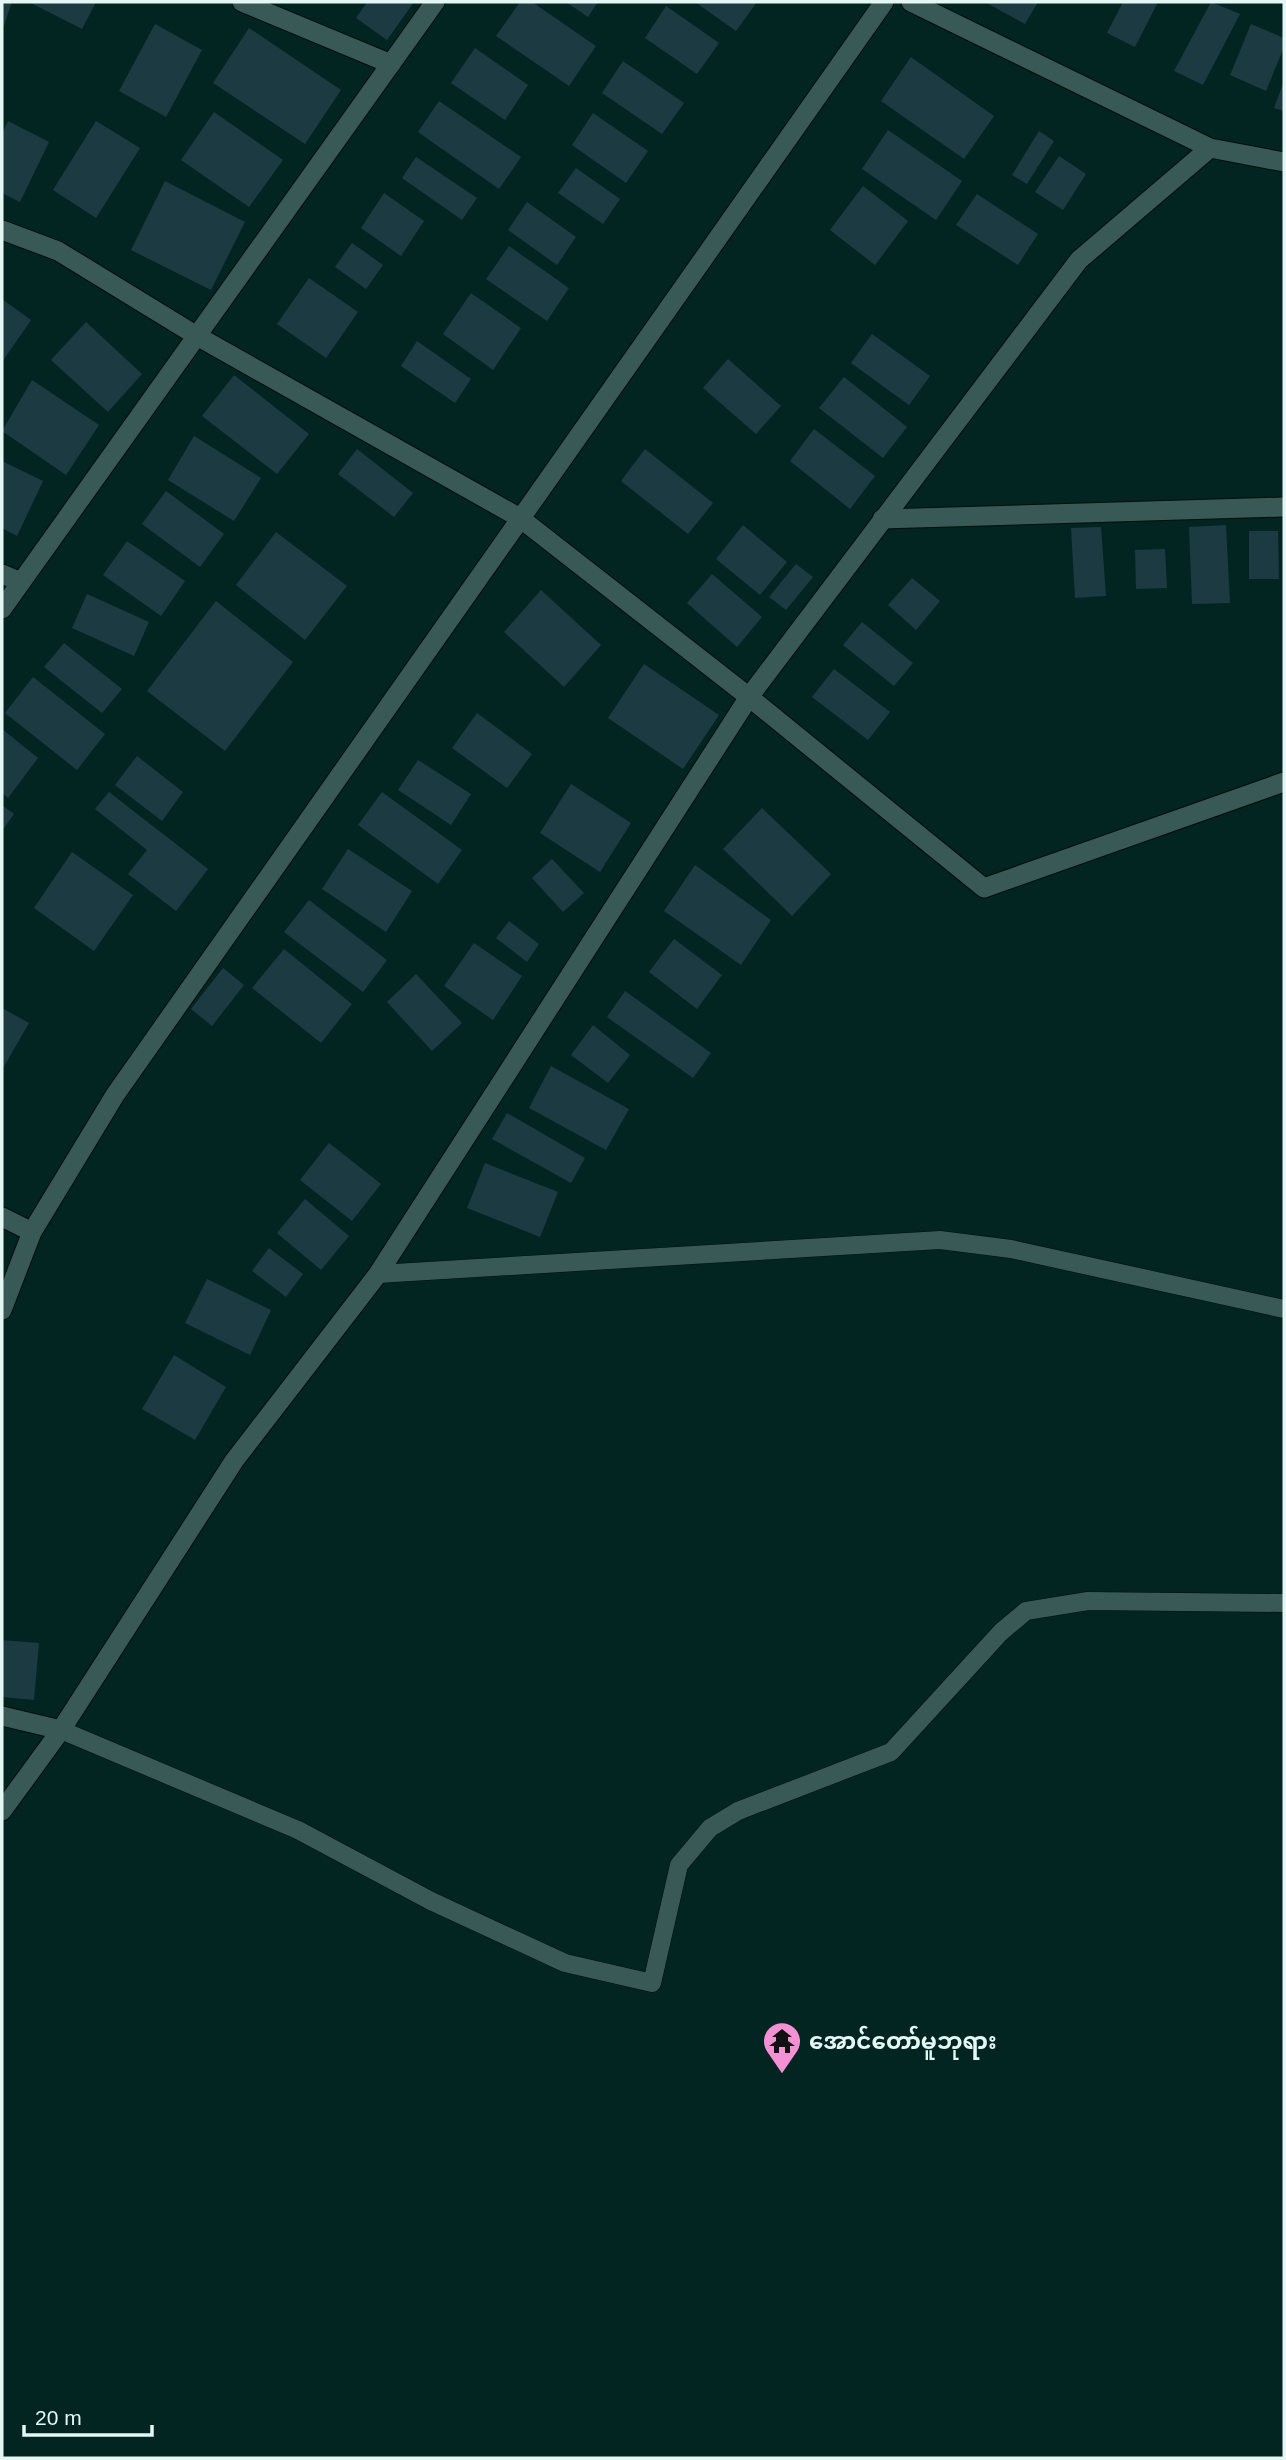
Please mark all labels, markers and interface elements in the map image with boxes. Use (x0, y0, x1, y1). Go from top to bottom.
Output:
temple icon: အောင်တော်မူဘုရား (761, 2020, 803, 2075)
place label: အောင်တော်မူဘုရား (809, 2025, 997, 2060)
scale bar (24, 2394, 152, 2438)
text: 20 m (35, 2406, 82, 2429)

